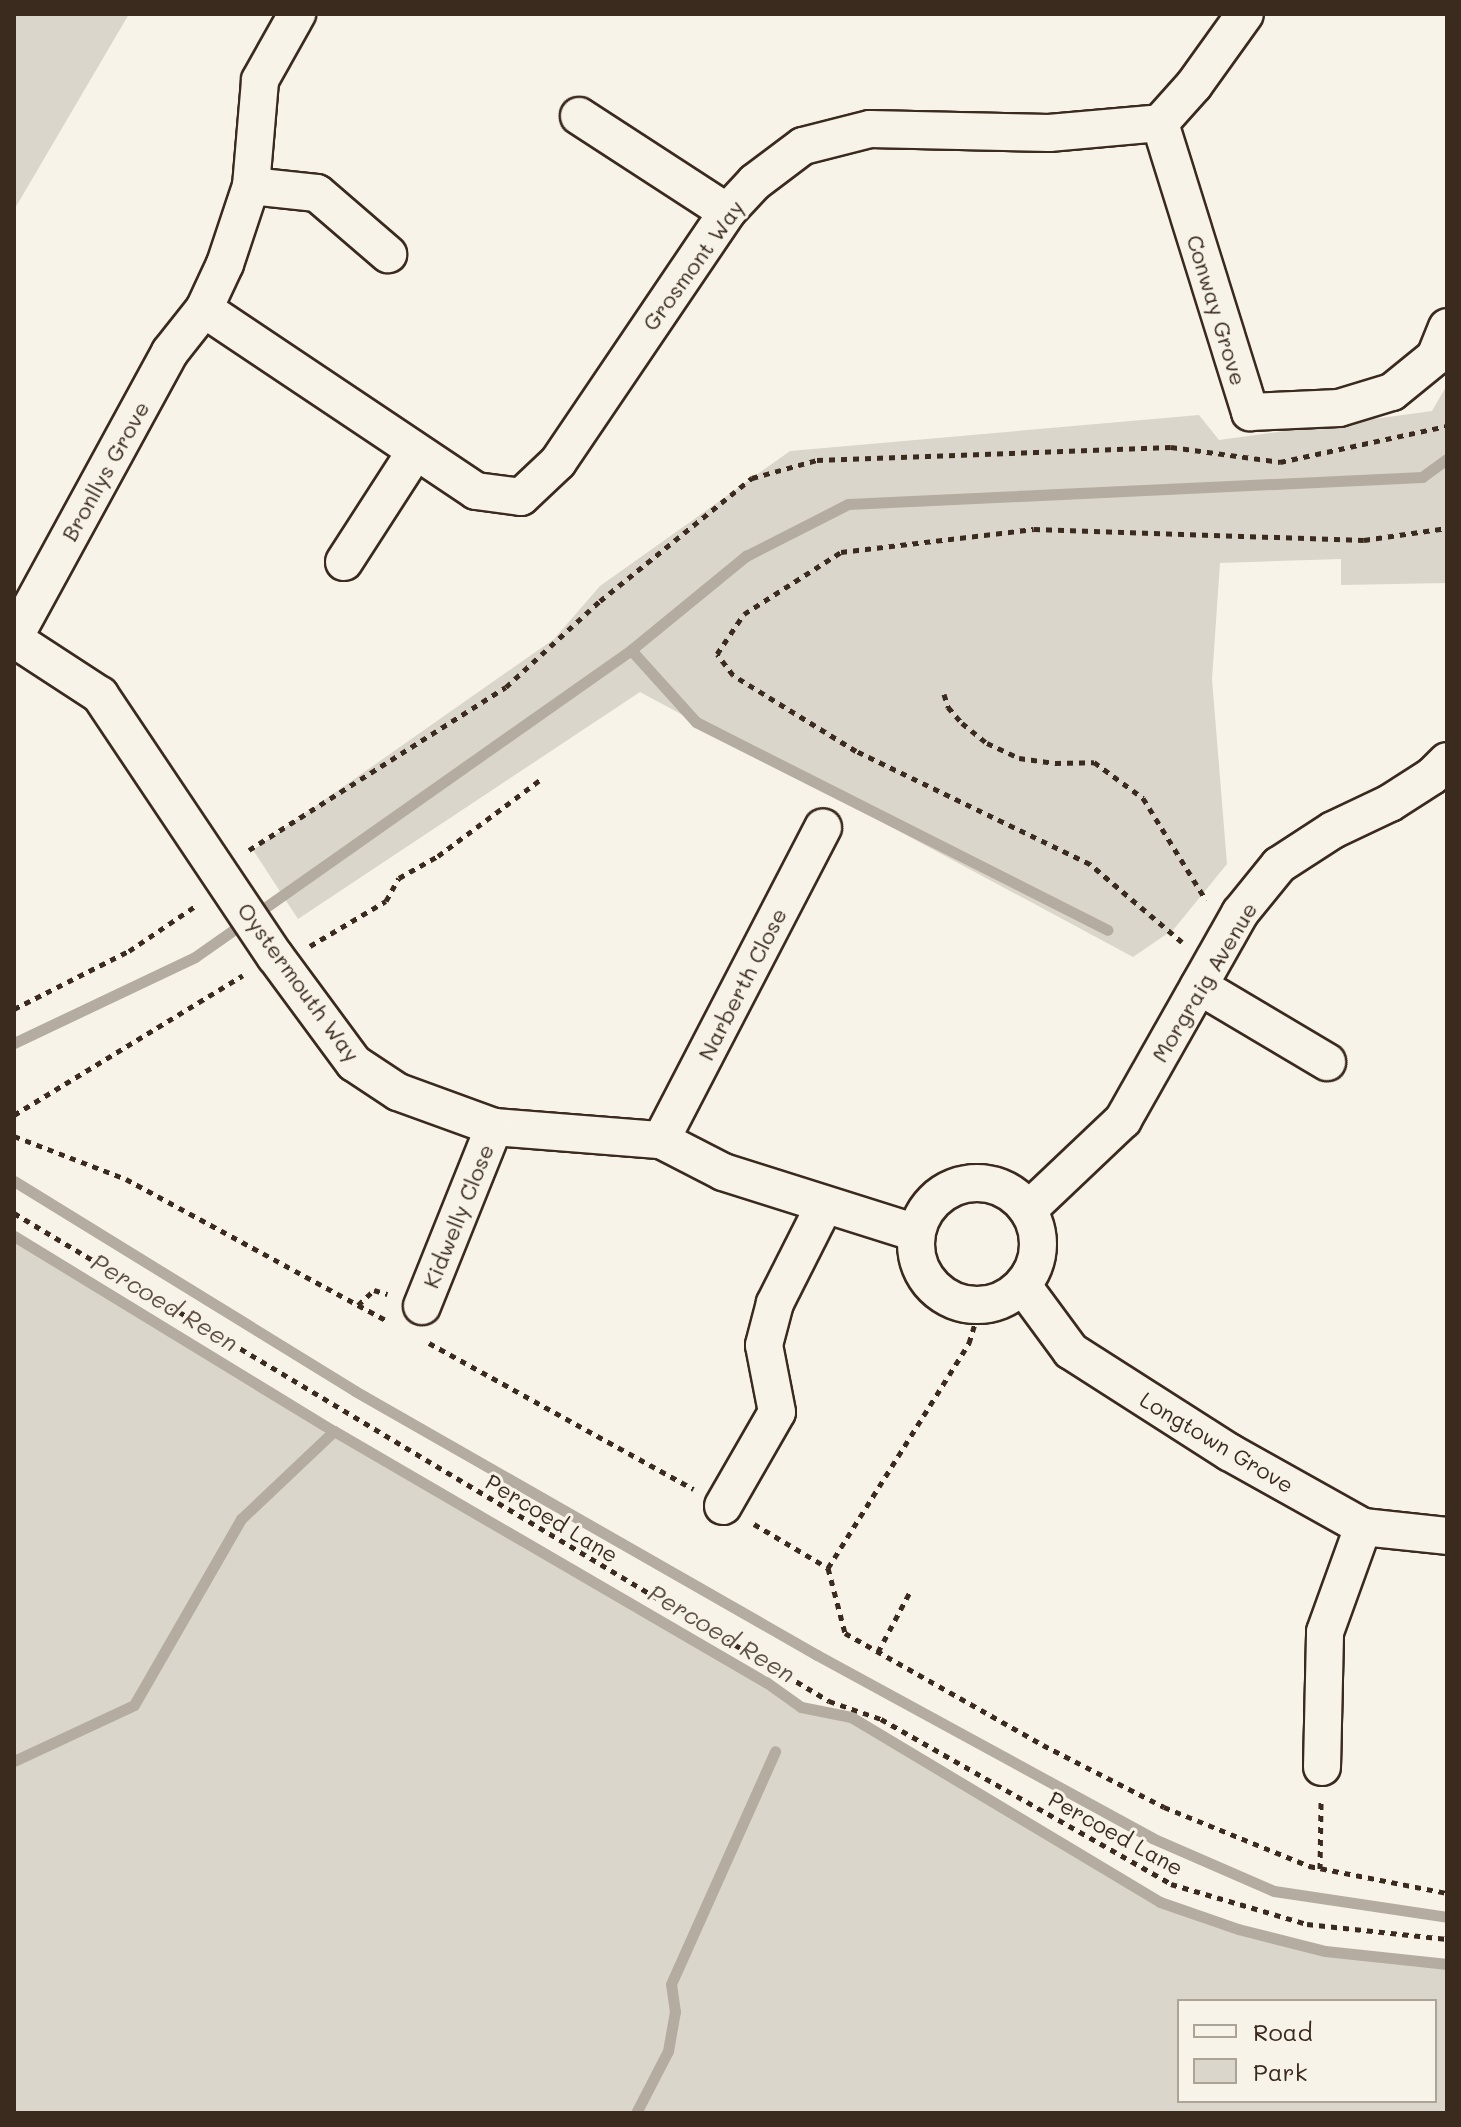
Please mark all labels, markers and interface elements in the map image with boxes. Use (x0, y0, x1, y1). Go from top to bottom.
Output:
street label: Grosmont Way (637, 195, 749, 335)
street label: Conway Grove (1182, 232, 1252, 388)
street label: Bronllys Grove (56, 396, 154, 546)
street label: Oystermouth Way (232, 897, 366, 1067)
street label: Morgraig Avenue (1146, 897, 1262, 1067)
street label: Narberth Close (692, 903, 792, 1065)
street label: Kidwelly Close (417, 1140, 499, 1292)
water label: Percoed Reen (86, 1247, 244, 1357)
street label: Longtown Grove (1136, 1386, 1298, 1498)
street label: Percoed Lane (481, 1468, 623, 1568)
water label: Percoed Reen (643, 1578, 801, 1688)
street label: Percoed Lane (1044, 1785, 1188, 1881)
legend (1177, 1999, 1437, 2103)
text: Road (1253, 2016, 1313, 2047)
text: Park (1253, 2056, 1307, 2087)

